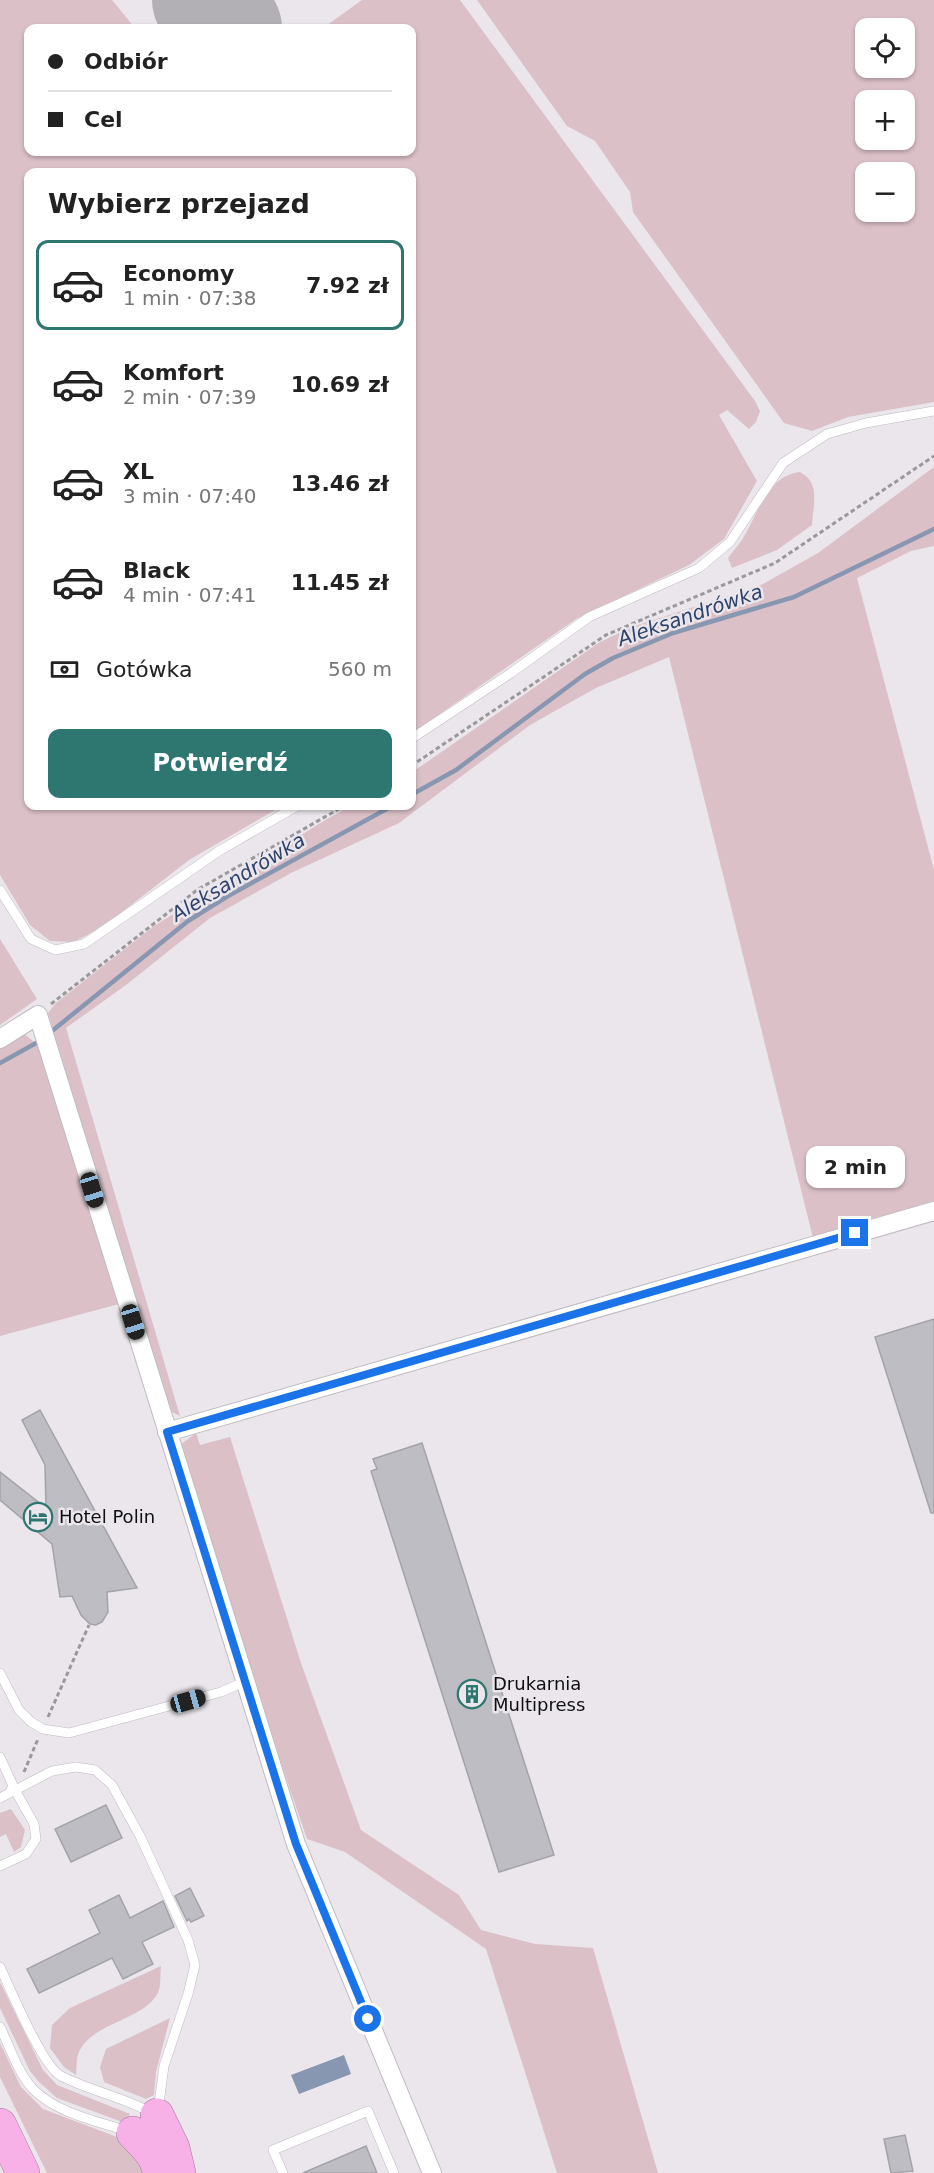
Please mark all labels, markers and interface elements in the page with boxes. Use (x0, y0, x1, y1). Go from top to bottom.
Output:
map controls (855, 18, 915, 222)
button: locate (855, 18, 915, 78)
text: Odbiór (84, 49, 168, 74)
button: + (855, 90, 915, 150)
text: Cel (84, 107, 123, 132)
button: − (855, 162, 915, 222)
text: Wybierz przejazd (48, 188, 310, 219)
icon: car (51, 258, 105, 312)
text: Economy (123, 261, 234, 286)
text: 7.92 zł (306, 273, 389, 298)
text: 1 min · 07:38 (123, 286, 257, 310)
icon: car (51, 357, 105, 411)
text: Komfort (123, 360, 224, 385)
text: 10.69 zł (291, 372, 389, 397)
text: 2 min · 07:39 (123, 385, 257, 409)
icon: car (51, 456, 105, 510)
text: XL (123, 459, 154, 484)
text: 13.46 zł (291, 471, 389, 496)
text: 3 min · 07:40 (123, 484, 257, 508)
icon: car (51, 555, 105, 609)
text: Black (123, 558, 190, 583)
text: 11.45 zł (291, 570, 389, 595)
water label: Aleksandrówka (612, 579, 766, 652)
text: 4 min · 07:41 (123, 583, 257, 607)
icon: cash (48, 653, 81, 686)
text: Gotówka (96, 657, 192, 682)
text: 560 m (328, 657, 392, 681)
button: Potwierdź (48, 729, 392, 798)
water label: Aleksandrówka (165, 828, 309, 927)
callout: 2 min (806, 1146, 904, 1188)
text: 2 min (824, 1155, 887, 1179)
car (78, 1170, 106, 1210)
route end (841, 1219, 868, 1246)
car (119, 1302, 147, 1342)
hotel icon: Hotel Polin (22, 1501, 54, 1533)
place label: Hotel Polin (59, 1506, 155, 1527)
place label: Drukarnia Multipress (493, 1673, 585, 1715)
building icon: Drukarnia Multipress (456, 1678, 488, 1710)
car (168, 1687, 208, 1715)
route start (354, 2005, 381, 2032)

